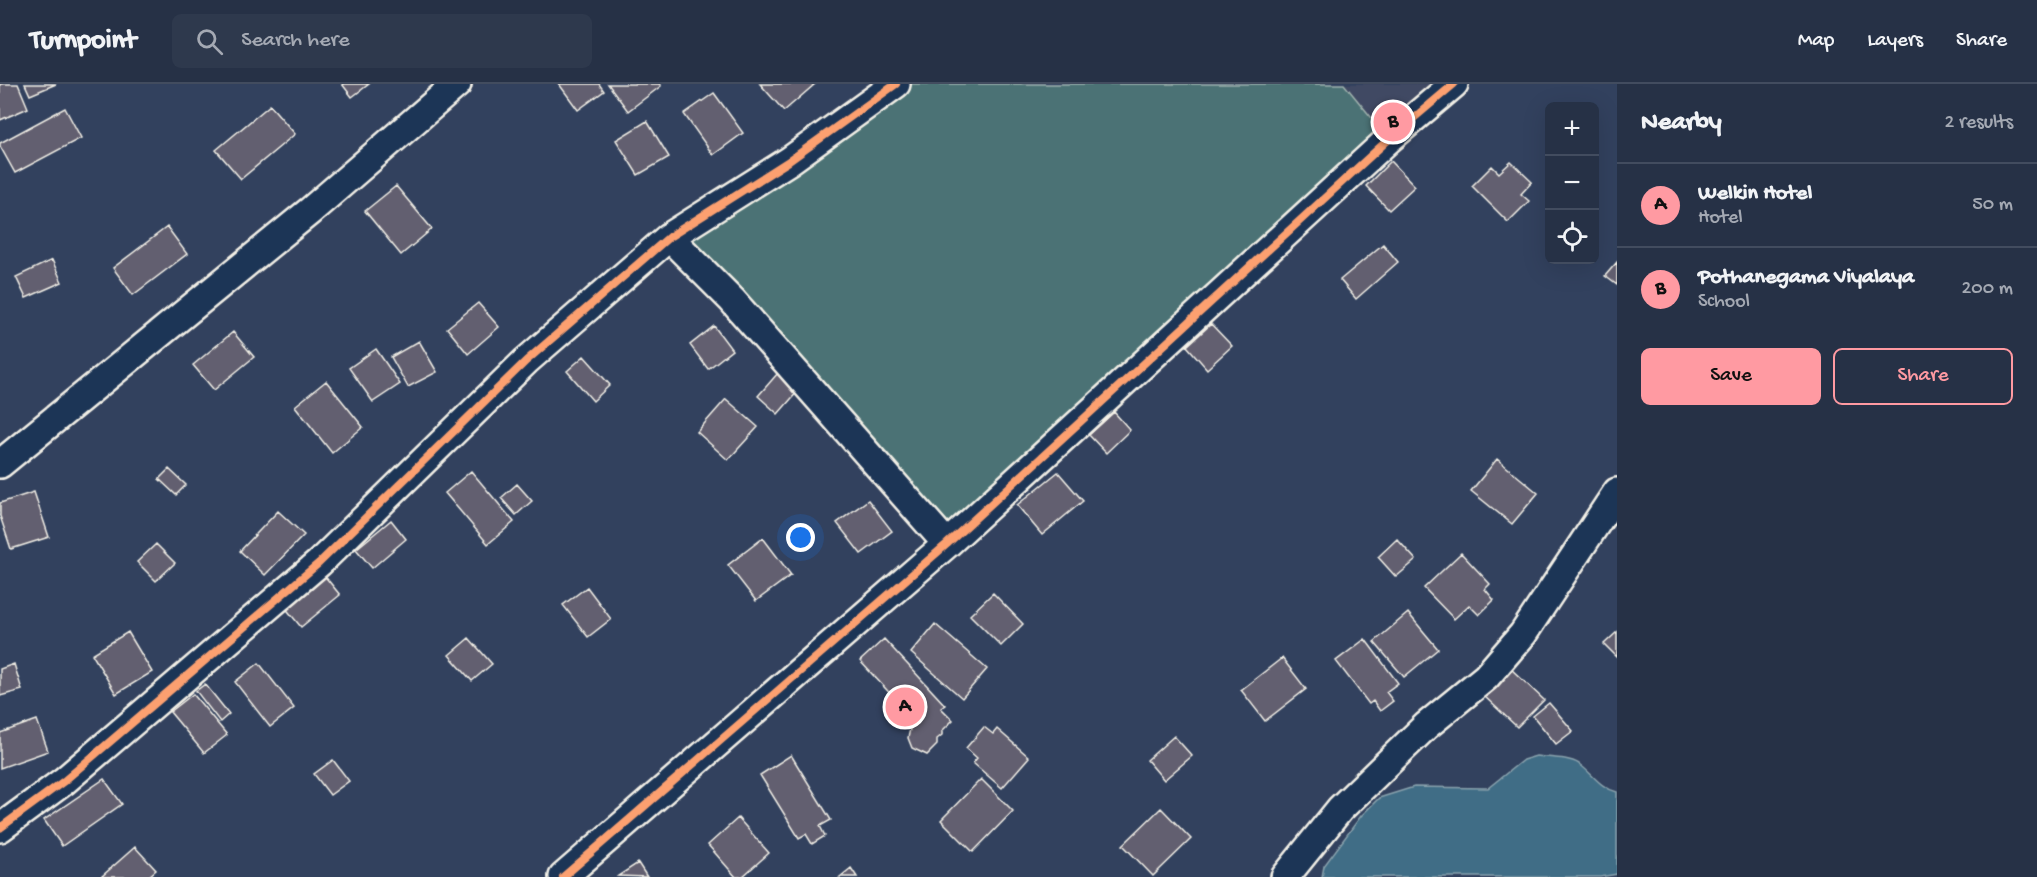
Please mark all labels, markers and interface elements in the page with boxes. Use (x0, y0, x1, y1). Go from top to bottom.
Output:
search box (172, 14, 592, 68)
text: Turnpoint (30, 25, 136, 58)
icon: search (193, 25, 226, 58)
text: Search here (241, 28, 350, 54)
text: Map (1798, 29, 1834, 54)
text: Layers (1867, 29, 1923, 54)
text: Share (1956, 29, 2007, 54)
pin: B (1374, 99, 1412, 144)
map controls (1545, 102, 1599, 264)
button: + (1545, 102, 1599, 156)
text: Nearby (1641, 108, 1722, 139)
text: 2 results (1944, 112, 2013, 135)
button: − (1545, 156, 1599, 210)
text: Welkin Hotel (1698, 181, 1812, 207)
text: A (1655, 194, 1666, 217)
text: 50 m (1972, 194, 2013, 217)
text: Hotel (1698, 207, 1743, 230)
button: locate (1545, 210, 1599, 264)
text: Pothanegama Viyalaya (1698, 265, 1914, 291)
text: B (1655, 278, 1666, 301)
text: 200 m (1962, 278, 2013, 301)
text: School (1698, 291, 1750, 314)
button: Save (1641, 348, 1821, 405)
button: Share (1833, 348, 2013, 405)
your location (786, 523, 815, 552)
pin: A (886, 684, 924, 730)

